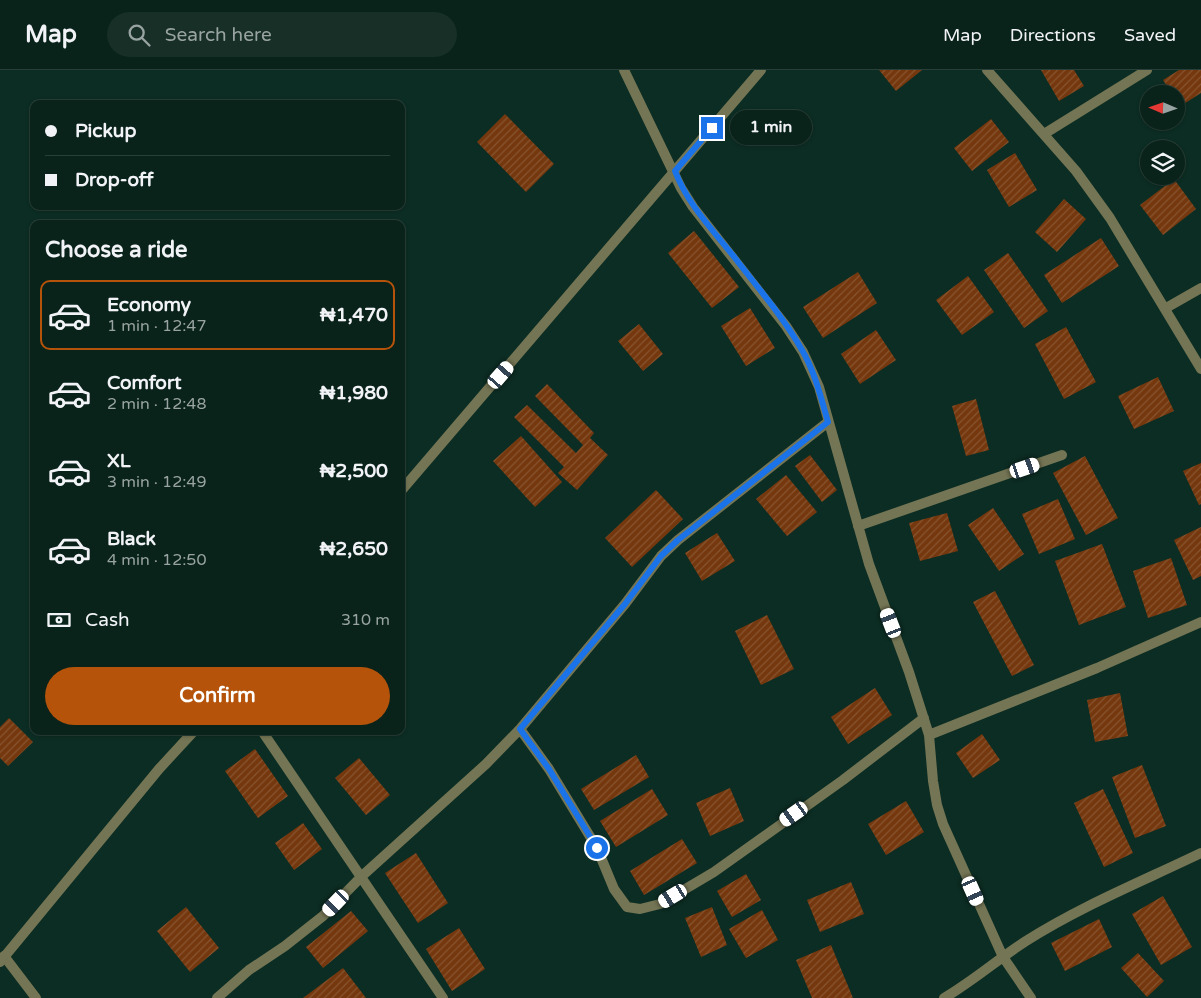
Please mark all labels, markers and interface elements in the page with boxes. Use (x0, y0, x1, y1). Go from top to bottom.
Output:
search box (107, 12, 457, 57)
text: Map (25, 20, 77, 49)
icon: search (125, 21, 153, 49)
text: Search here (165, 24, 272, 46)
text: Map (943, 24, 982, 46)
text: Directions (1010, 24, 1096, 46)
text: Saved (1124, 24, 1176, 46)
north arrow (1140, 85, 1185, 130)
map controls (1140, 85, 1185, 185)
callout: 1 min (730, 110, 812, 146)
route end (701, 117, 723, 139)
text: 1 min (750, 117, 792, 137)
text: Pickup (75, 120, 136, 142)
button: layers (1140, 140, 1185, 185)
text: Drop-off (75, 169, 154, 191)
text: Choose a ride (45, 237, 188, 263)
icon: car (47, 293, 92, 338)
text: Economy (107, 294, 191, 316)
text: ₦1,470 (320, 304, 388, 326)
text: 1 min · 12:47 (107, 316, 206, 336)
car (485, 359, 516, 391)
icon: car (47, 371, 92, 416)
text: Comfort (107, 372, 181, 394)
text: ₦1,980 (319, 382, 388, 404)
text: 2 min · 12:48 (107, 394, 206, 414)
icon: car (47, 449, 92, 494)
text: XL (107, 450, 131, 472)
car (1008, 456, 1041, 480)
text: ₦2,500 (319, 460, 388, 482)
text: 3 min · 12:49 (107, 472, 206, 492)
icon: car (47, 527, 92, 572)
text: Black (107, 528, 156, 550)
text: ₦2,650 (319, 538, 388, 560)
text: 4 min · 12:50 (107, 550, 206, 570)
icon: cash (45, 606, 73, 634)
car (878, 606, 903, 640)
text: Cash (85, 609, 130, 631)
text: 310 m (341, 610, 390, 630)
button: Confirm (45, 667, 390, 725)
car (777, 799, 810, 829)
route start (586, 837, 608, 859)
car (960, 874, 985, 908)
car (656, 882, 689, 910)
car (320, 887, 351, 919)

